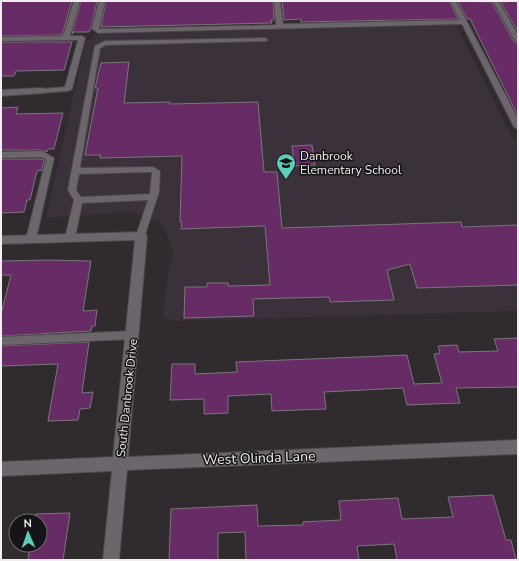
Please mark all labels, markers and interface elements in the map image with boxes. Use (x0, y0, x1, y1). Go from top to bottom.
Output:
place label: Danbrook Elementary School (300, 148, 402, 178)
school or university icon: Danbrook Elementary School (275, 152, 297, 180)
street label: South Danbrook Drive (113, 338, 141, 458)
street label: West Olinda Lane (202, 447, 316, 469)
north arrow (8, 513, 48, 553)
text: N (23, 516, 32, 531)

